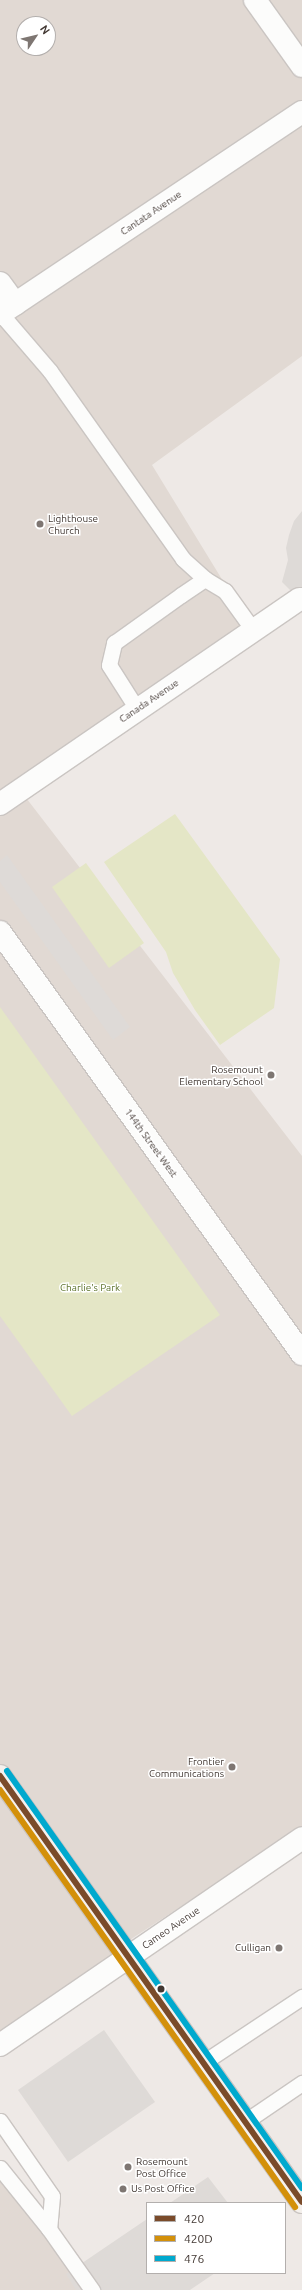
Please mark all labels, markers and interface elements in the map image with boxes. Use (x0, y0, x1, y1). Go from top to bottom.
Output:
north arrow (16, 16, 56, 56)
text: N (38, 23, 52, 36)
street label: Cantata Avenue (118, 188, 184, 238)
place label: Lighthouse Church (48, 512, 98, 536)
marker: Lighthouse Church (35, 519, 45, 529)
street label: Canada Avenue (117, 677, 181, 725)
place label: Rosemount Elementary School (179, 1063, 263, 1086)
marker: Rosemount Elementary School (266, 1070, 276, 1080)
street label: 144th Street West (122, 1106, 180, 1180)
park label: Charlie's Park (60, 1282, 120, 1294)
place label: Frontier Communications (149, 1755, 224, 1778)
marker: Frontier Communications (227, 1762, 237, 1772)
street label: Cameo Avenue (140, 1904, 202, 1952)
place label: Culligan (235, 1942, 271, 1954)
marker: Culligan (274, 1943, 284, 1953)
unlabelled marker (156, 1984, 166, 1994)
place label: Rosemount Post Office (136, 2155, 188, 2178)
marker: Rosemount Post Office (123, 2162, 133, 2172)
place label: Us Post Office (131, 2183, 195, 2195)
marker: Us Post Office (118, 2184, 128, 2194)
legend (146, 2202, 286, 2274)
text: 420 (184, 2212, 204, 2225)
text: 420D (184, 2232, 213, 2245)
text: 476 (184, 2252, 204, 2265)

